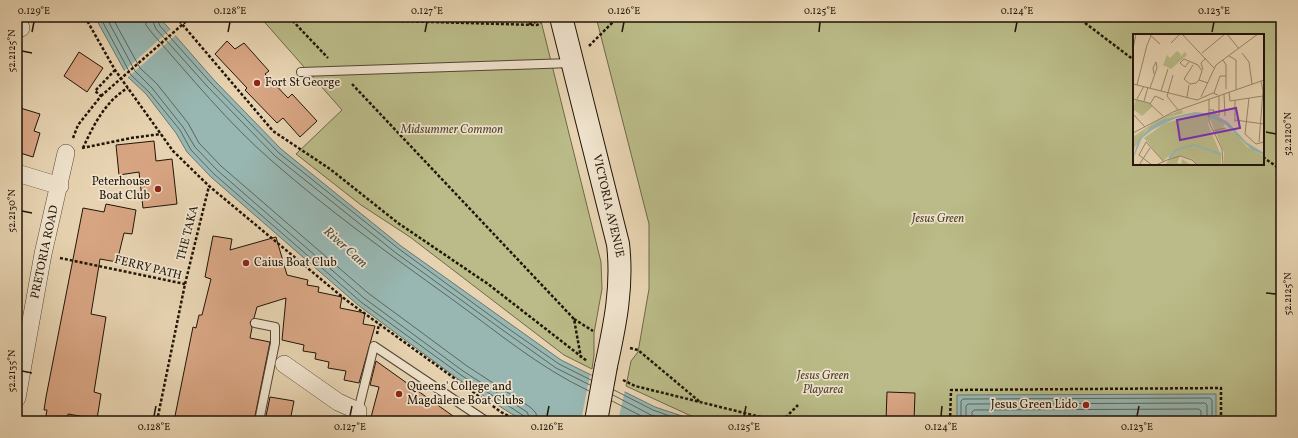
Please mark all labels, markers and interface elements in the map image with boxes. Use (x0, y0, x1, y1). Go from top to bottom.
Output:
text: 0.129°E (18, 4, 50, 18)
text: 0.128°E (214, 4, 246, 18)
text: 0.127°E (411, 4, 443, 18)
text: 0.126°E (608, 4, 640, 18)
text: 0.125°E (804, 4, 836, 18)
text: 0.124°E (1001, 4, 1033, 18)
text: 0.123°E (1198, 4, 1230, 18)
text: 52.2125°N (5, 29, 19, 73)
inset map (1133, 34, 1264, 165)
place label: Fort St George (265, 75, 340, 91)
marker: Fort St George (252, 78, 262, 88)
text: 52.2120°N (1281, 111, 1295, 156)
park label: Midsummer Common (400, 122, 503, 138)
street label: VICTORIA AVENUE (588, 153, 628, 259)
place label: Peterhouse Boat Club (92, 174, 150, 204)
marker: Peterhouse Boat Club (153, 184, 163, 194)
text: 52.2130°N (5, 189, 19, 233)
street label: THE TAKA (173, 203, 203, 262)
street label: PRETORIA ROAD (27, 204, 63, 300)
park label: Jesus Green (911, 211, 964, 227)
water label: River Cam (319, 223, 371, 273)
street label: FERRY PATH (113, 252, 183, 284)
place label: Caius Boat Club (254, 255, 337, 271)
marker: Caius Boat Club (241, 258, 251, 268)
text: 52.2125°N (1281, 272, 1295, 316)
text: 52.2135°N (5, 349, 19, 392)
park label: Jesus Green Playarea (796, 368, 849, 398)
place label: Queens' College and Magdalene Boat Clubs (407, 379, 524, 409)
marker: Queens' College and Magdalene Boat Clubs (394, 389, 404, 399)
place label: Jesus Green Lido (991, 397, 1078, 413)
marker: Jesus Green Lido (1081, 400, 1091, 410)
text: 0.128°E (138, 420, 170, 434)
text: 0.127°E (334, 420, 366, 434)
text: 0.126°E (531, 420, 563, 434)
text: 0.125°E (728, 420, 760, 434)
text: 0.124°E (925, 420, 957, 434)
text: 0.123°E (1121, 420, 1153, 434)

